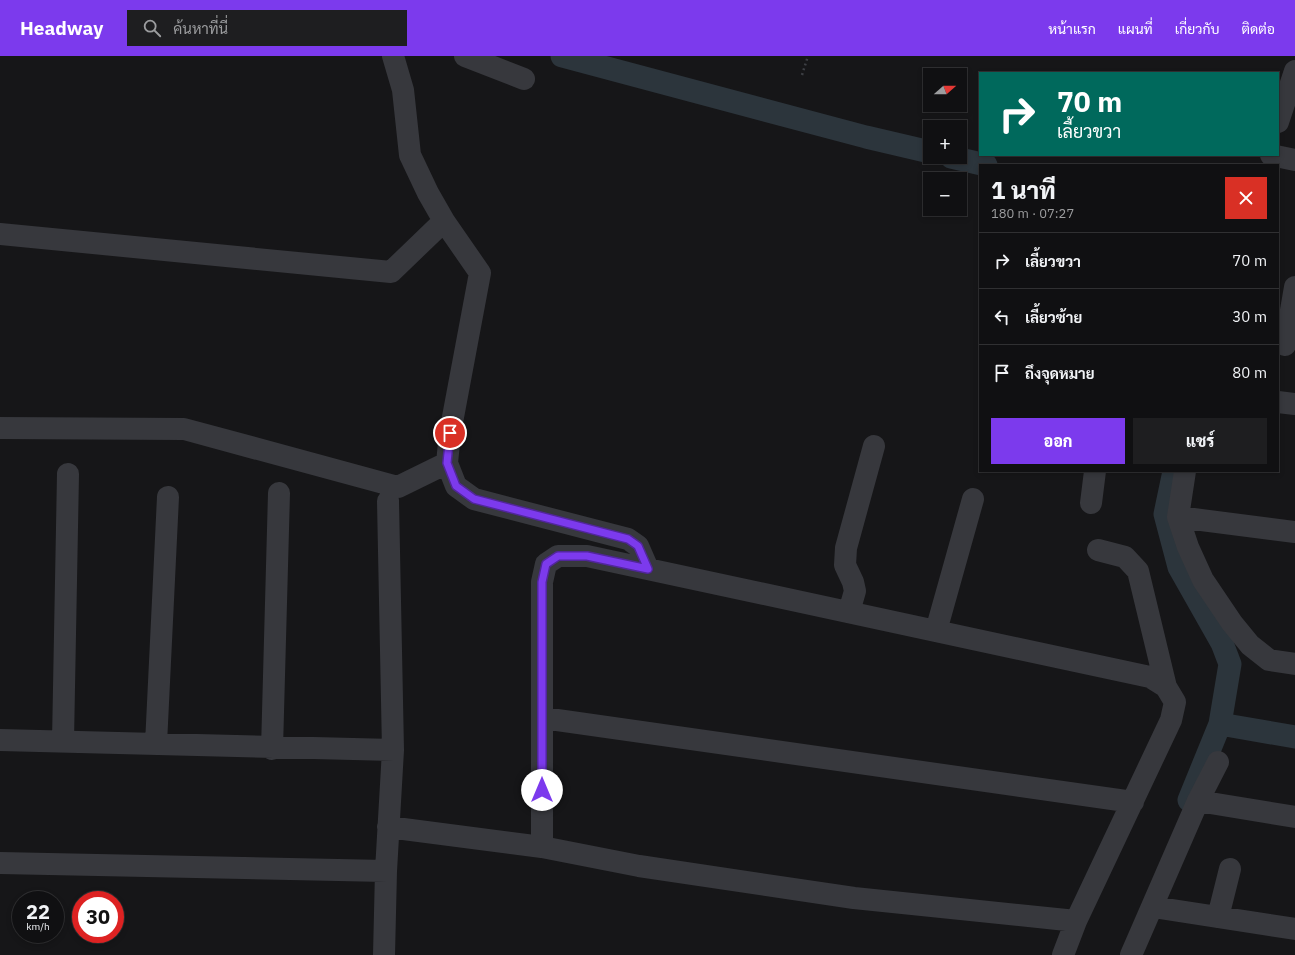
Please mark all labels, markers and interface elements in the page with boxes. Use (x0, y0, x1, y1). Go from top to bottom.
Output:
search box (127, 10, 407, 46)
text: Headway (20, 16, 103, 40)
icon: search (141, 17, 163, 39)
text: ค้นหาที่นี่ (173, 19, 228, 38)
text: หน้าแรก (1048, 20, 1096, 38)
text: แผนที่ (1118, 20, 1153, 38)
text: เกี่ยวกับ (1175, 20, 1219, 38)
text: ติดต่อ (1241, 20, 1275, 38)
north arrow (923, 68, 967, 112)
map controls (923, 68, 967, 216)
text: 70 m (1057, 83, 1122, 120)
icon: right (991, 88, 1043, 140)
button: + (923, 120, 967, 164)
text: เลี้ยวขวา (1057, 120, 1121, 143)
button: − (923, 172, 967, 216)
text: 1 นาที (991, 174, 1056, 206)
button: close (1225, 177, 1267, 219)
text: 180 m · 07:27 (991, 205, 1074, 222)
icon: right (991, 250, 1013, 272)
text: 70 m (1232, 251, 1267, 270)
text: เลี้ยวขวา (1025, 252, 1081, 271)
icon: left (991, 306, 1013, 328)
text: 30 m (1232, 307, 1267, 326)
text: เลี้ยวซ้าย (1025, 308, 1082, 327)
icon: arrive (991, 362, 1013, 384)
text: 80 m (1232, 363, 1267, 382)
text: ถึงจุดหมาย (1025, 364, 1095, 383)
pin (433, 416, 467, 450)
button: ออก (991, 418, 1125, 464)
button: แชร์ (1133, 418, 1267, 464)
icon: arrive (439, 422, 461, 444)
position arrow (521, 769, 563, 811)
speed limit sign: 30 (72, 891, 124, 943)
text: 22 (26, 898, 50, 925)
text: km/h (26, 920, 50, 933)

